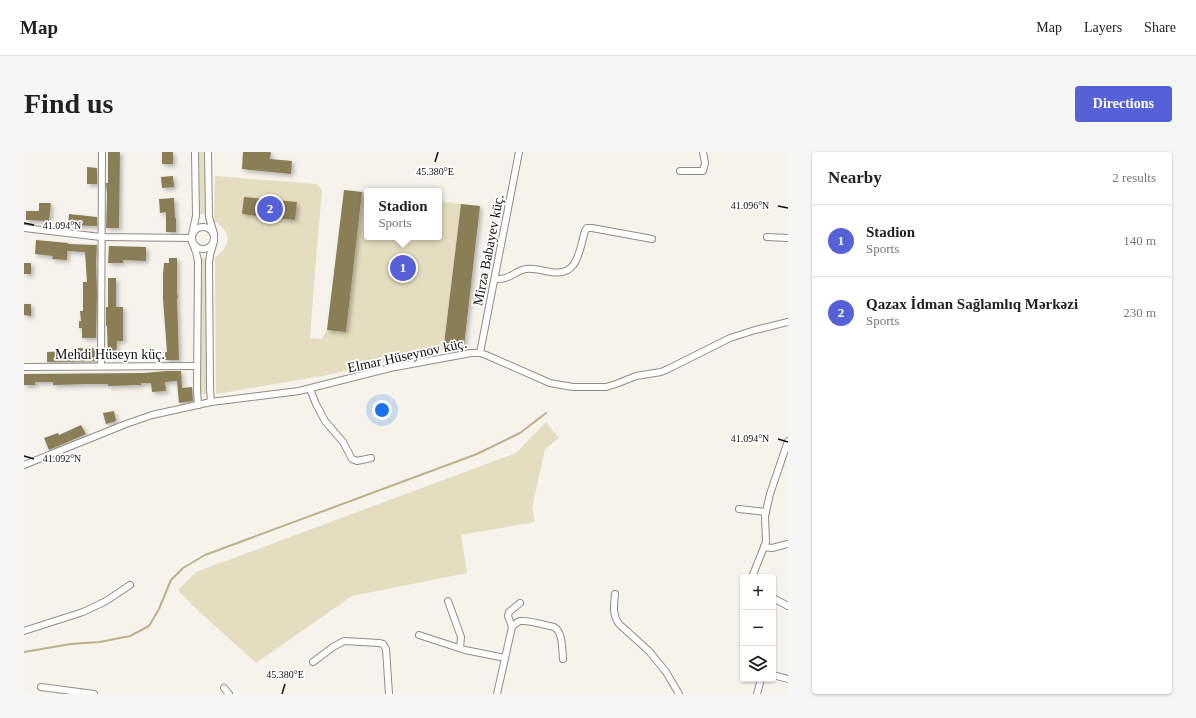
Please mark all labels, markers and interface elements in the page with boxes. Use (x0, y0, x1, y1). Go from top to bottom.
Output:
text: Map (20, 17, 58, 38)
text: Map (1036, 20, 1062, 35)
text: Layers (1084, 20, 1122, 35)
text: Share (1144, 20, 1176, 35)
button: Directions (1075, 86, 1172, 122)
text: Find us (24, 88, 114, 119)
text: 45.380°E (416, 166, 454, 177)
text: Nearby (828, 168, 882, 187)
text: 2 results (1112, 170, 1156, 185)
popup (364, 188, 442, 240)
street label: Mirzə Babayev küç. (470, 193, 507, 307)
pin: 2 (257, 194, 283, 224)
text: Stadion (378, 198, 428, 214)
text: 41.096°N (731, 200, 769, 211)
text: Sports (378, 215, 412, 230)
text: 41.094°N (43, 220, 81, 231)
text: Stadion (866, 224, 915, 240)
text: 1 (838, 233, 844, 248)
text: 140 m (1123, 233, 1156, 248)
text: Sports (866, 241, 899, 256)
pin: 1 (390, 253, 416, 283)
text: Qazax İdman Sağlamlıq Mərkəzi (866, 296, 1078, 312)
text: 2 (838, 305, 844, 320)
text: 230 m (1123, 305, 1156, 320)
text: Sports (866, 313, 899, 328)
street label: Elmar Hüseynov küç. (346, 336, 468, 375)
street label: Mehdi Hüseyn küç. (55, 347, 165, 362)
your location (372, 400, 392, 420)
text: 41.094°N (731, 433, 769, 444)
text: 41.092°N (43, 453, 81, 464)
map controls (740, 574, 776, 682)
button: + (740, 574, 776, 610)
button: − (740, 610, 776, 646)
button: layers (740, 646, 776, 682)
text: 45.380°E (266, 669, 304, 680)

